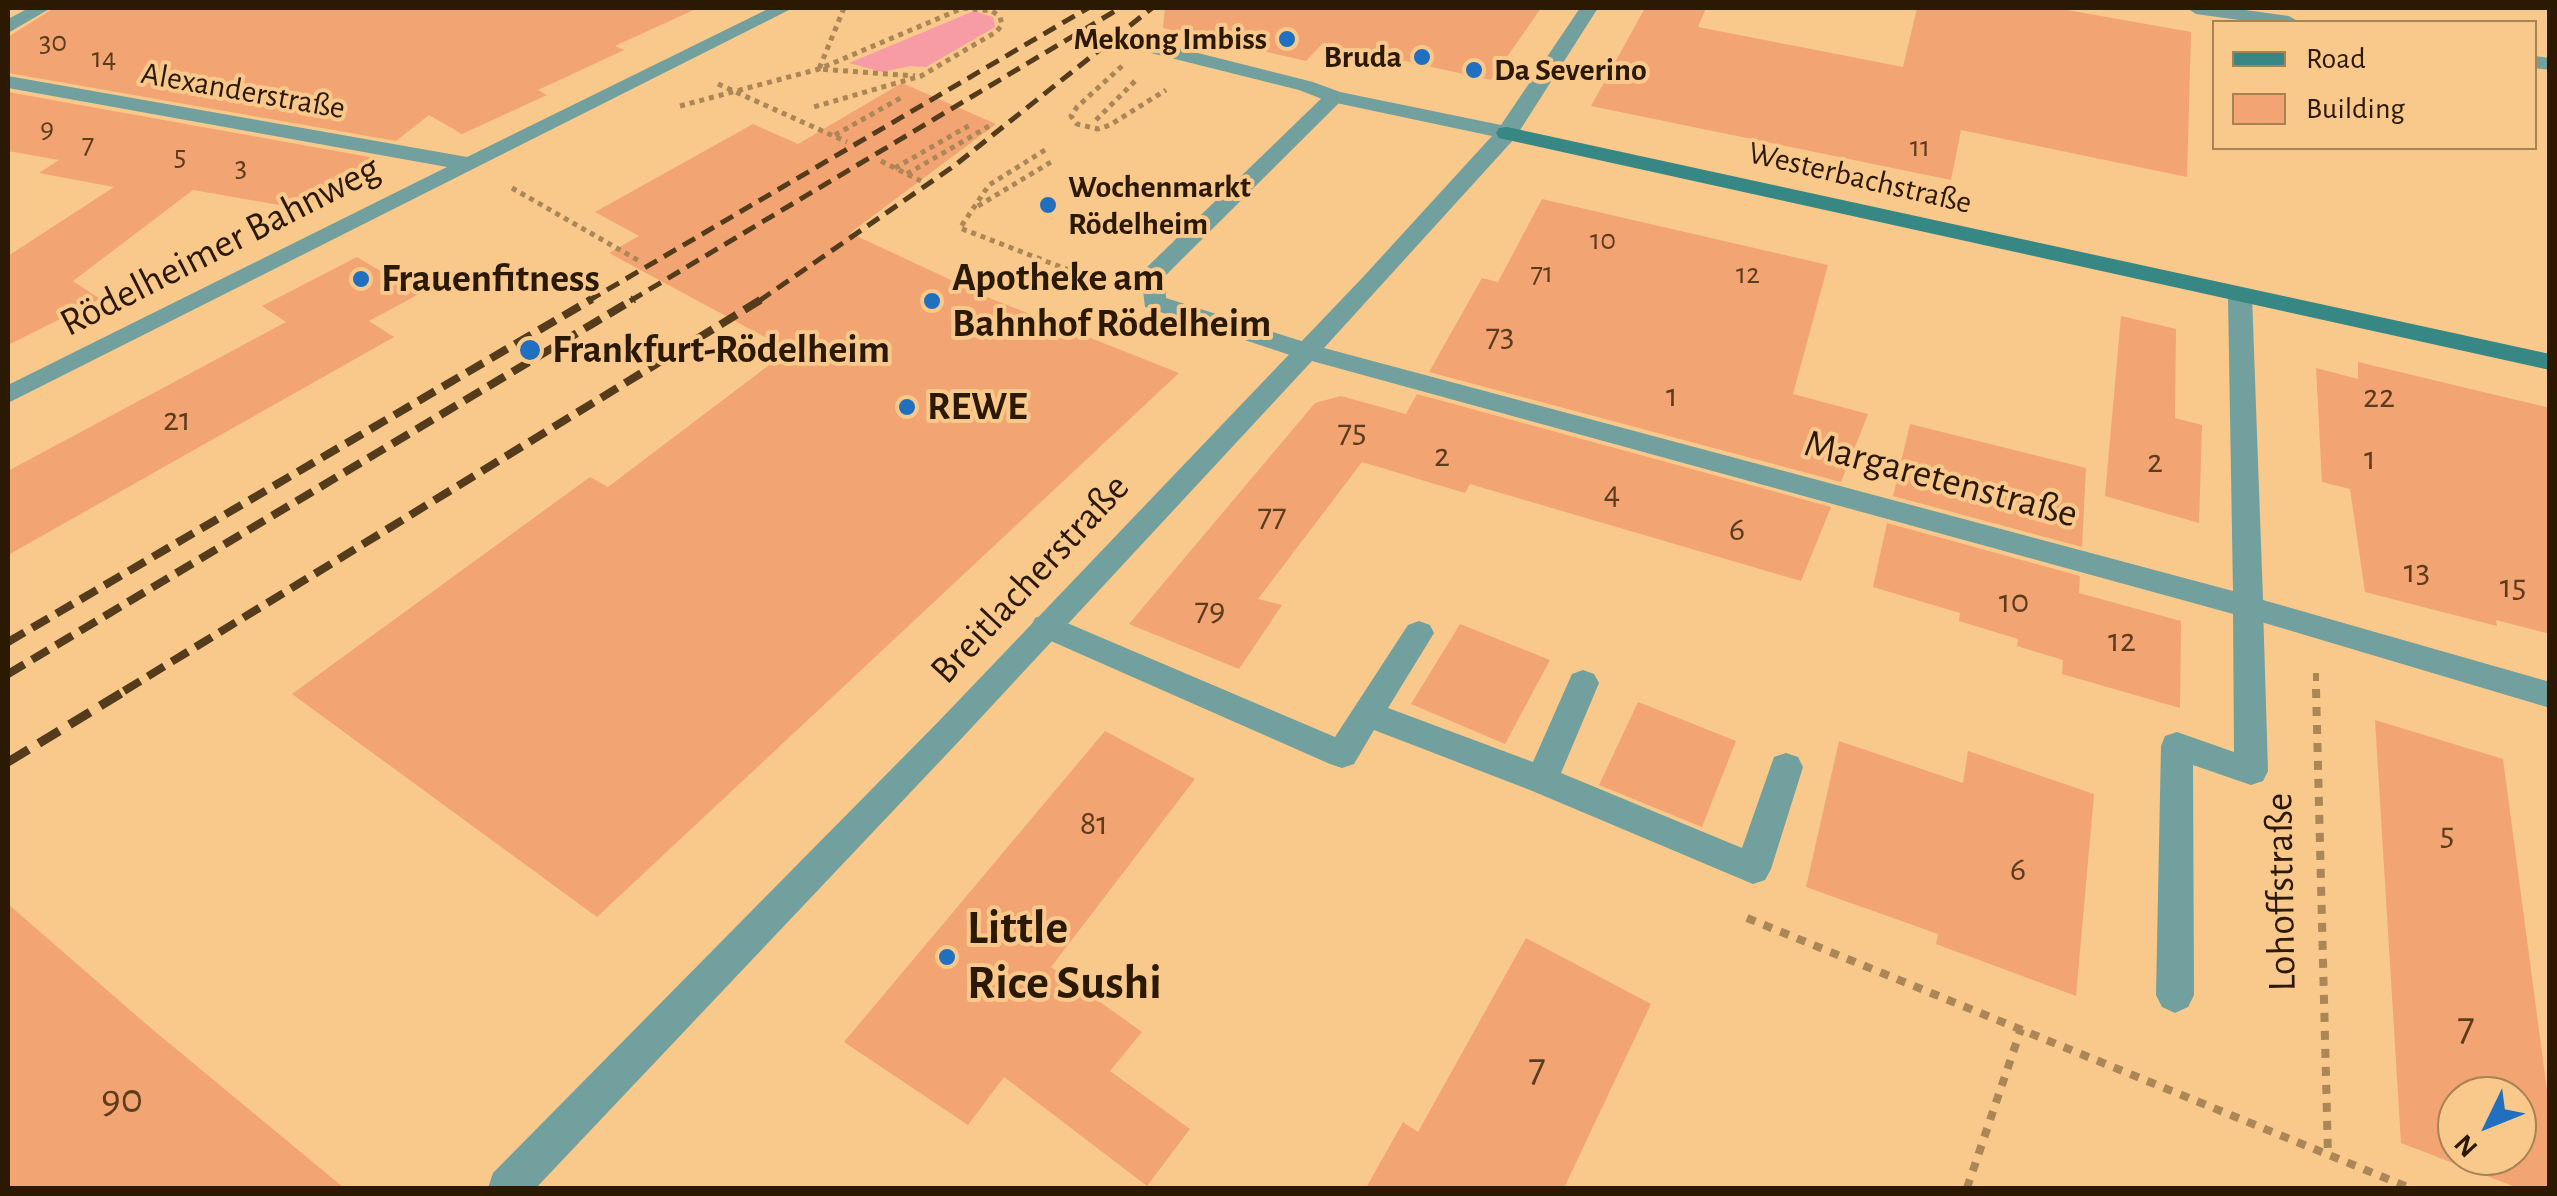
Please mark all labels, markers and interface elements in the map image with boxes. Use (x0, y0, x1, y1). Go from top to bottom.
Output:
place label: Mekong Imbiss (1074, 20, 1267, 58)
legend (2212, 20, 2537, 150)
house number: 30 (39, 24, 67, 60)
marker: Mekong Imbiss (1276, 28, 1298, 50)
place label: Bruda (1323, 38, 1402, 76)
house number: 14 (92, 40, 116, 76)
text: Road (2306, 44, 2366, 74)
marker: Bruda (1411, 46, 1433, 68)
place label: Da Severino (1494, 51, 1647, 89)
street label: Alexanderstraße (138, 54, 348, 128)
marker: Da Severino (1463, 59, 1485, 81)
text: Building (2306, 94, 2405, 124)
house number: 9 (40, 111, 54, 147)
house number: 7 (82, 126, 94, 162)
house number: 11 (1910, 129, 1930, 165)
street label: Westerbachstraße (1745, 134, 1975, 222)
house number: 5 (174, 138, 186, 174)
street label: Rödelheimer Bahnweg (52, 145, 388, 347)
house number: 3 (235, 149, 247, 185)
place label: Wochenmarkt Rödelheim (1068, 168, 1251, 243)
marker: Wochenmarkt Rödelheim (1037, 194, 1059, 216)
house number: 10 (1590, 222, 1616, 258)
place label: Apotheke am Bahnhof Rödelheim (952, 254, 1271, 348)
place label: Frauenfitness (381, 255, 600, 303)
house number: 71 (1531, 255, 1553, 291)
house number: 12 (1736, 256, 1760, 292)
marker: Frauenfitness (350, 268, 372, 290)
marker: Apotheke am Bahnhof Rödelheim (921, 290, 943, 312)
house number: 73 (1485, 314, 1515, 356)
place label: Frankfurt-Rödelheim (552, 326, 890, 374)
marker: Frankfurt-Rödelheim (517, 337, 543, 363)
house number: 1 (1666, 374, 1678, 416)
house number: 22 (2363, 375, 2395, 417)
place label: REWE (927, 383, 1027, 431)
marker: REWE (896, 396, 918, 418)
house number: 21 (163, 398, 191, 440)
house number: 75 (1337, 410, 1367, 452)
street label: Margaretenstraße (1799, 419, 2083, 539)
house number: 2 (1434, 434, 1450, 476)
house number: 1 (2364, 437, 2376, 479)
house number: 2 (2147, 440, 2163, 482)
street label: Breitlacherstraße (920, 464, 1140, 694)
house number: 4 (1604, 472, 1620, 514)
house number: 77 (1257, 494, 1287, 536)
house number: 6 (1729, 508, 1745, 550)
house number: 13 (2404, 550, 2430, 592)
house number: 15 (2500, 565, 2526, 607)
house number: 10 (1999, 580, 2029, 622)
house number: 79 (1194, 588, 1226, 630)
house number: 12 (2108, 619, 2136, 661)
street label: Lohoffstraße (2255, 792, 2307, 992)
house number: 81 (1080, 802, 1108, 844)
house number: 5 (2440, 813, 2454, 855)
house number: 6 (2010, 848, 2026, 890)
place label: Little Rice Sushi (967, 900, 1162, 1013)
marker: Little Rice Sushi (936, 946, 958, 968)
house number: 7 (2457, 1002, 2475, 1052)
house number: 7 (1528, 1043, 1546, 1093)
house number: 90 (101, 1074, 143, 1124)
north arrow (2437, 1076, 2537, 1176)
text: N (2450, 1128, 2483, 1162)

